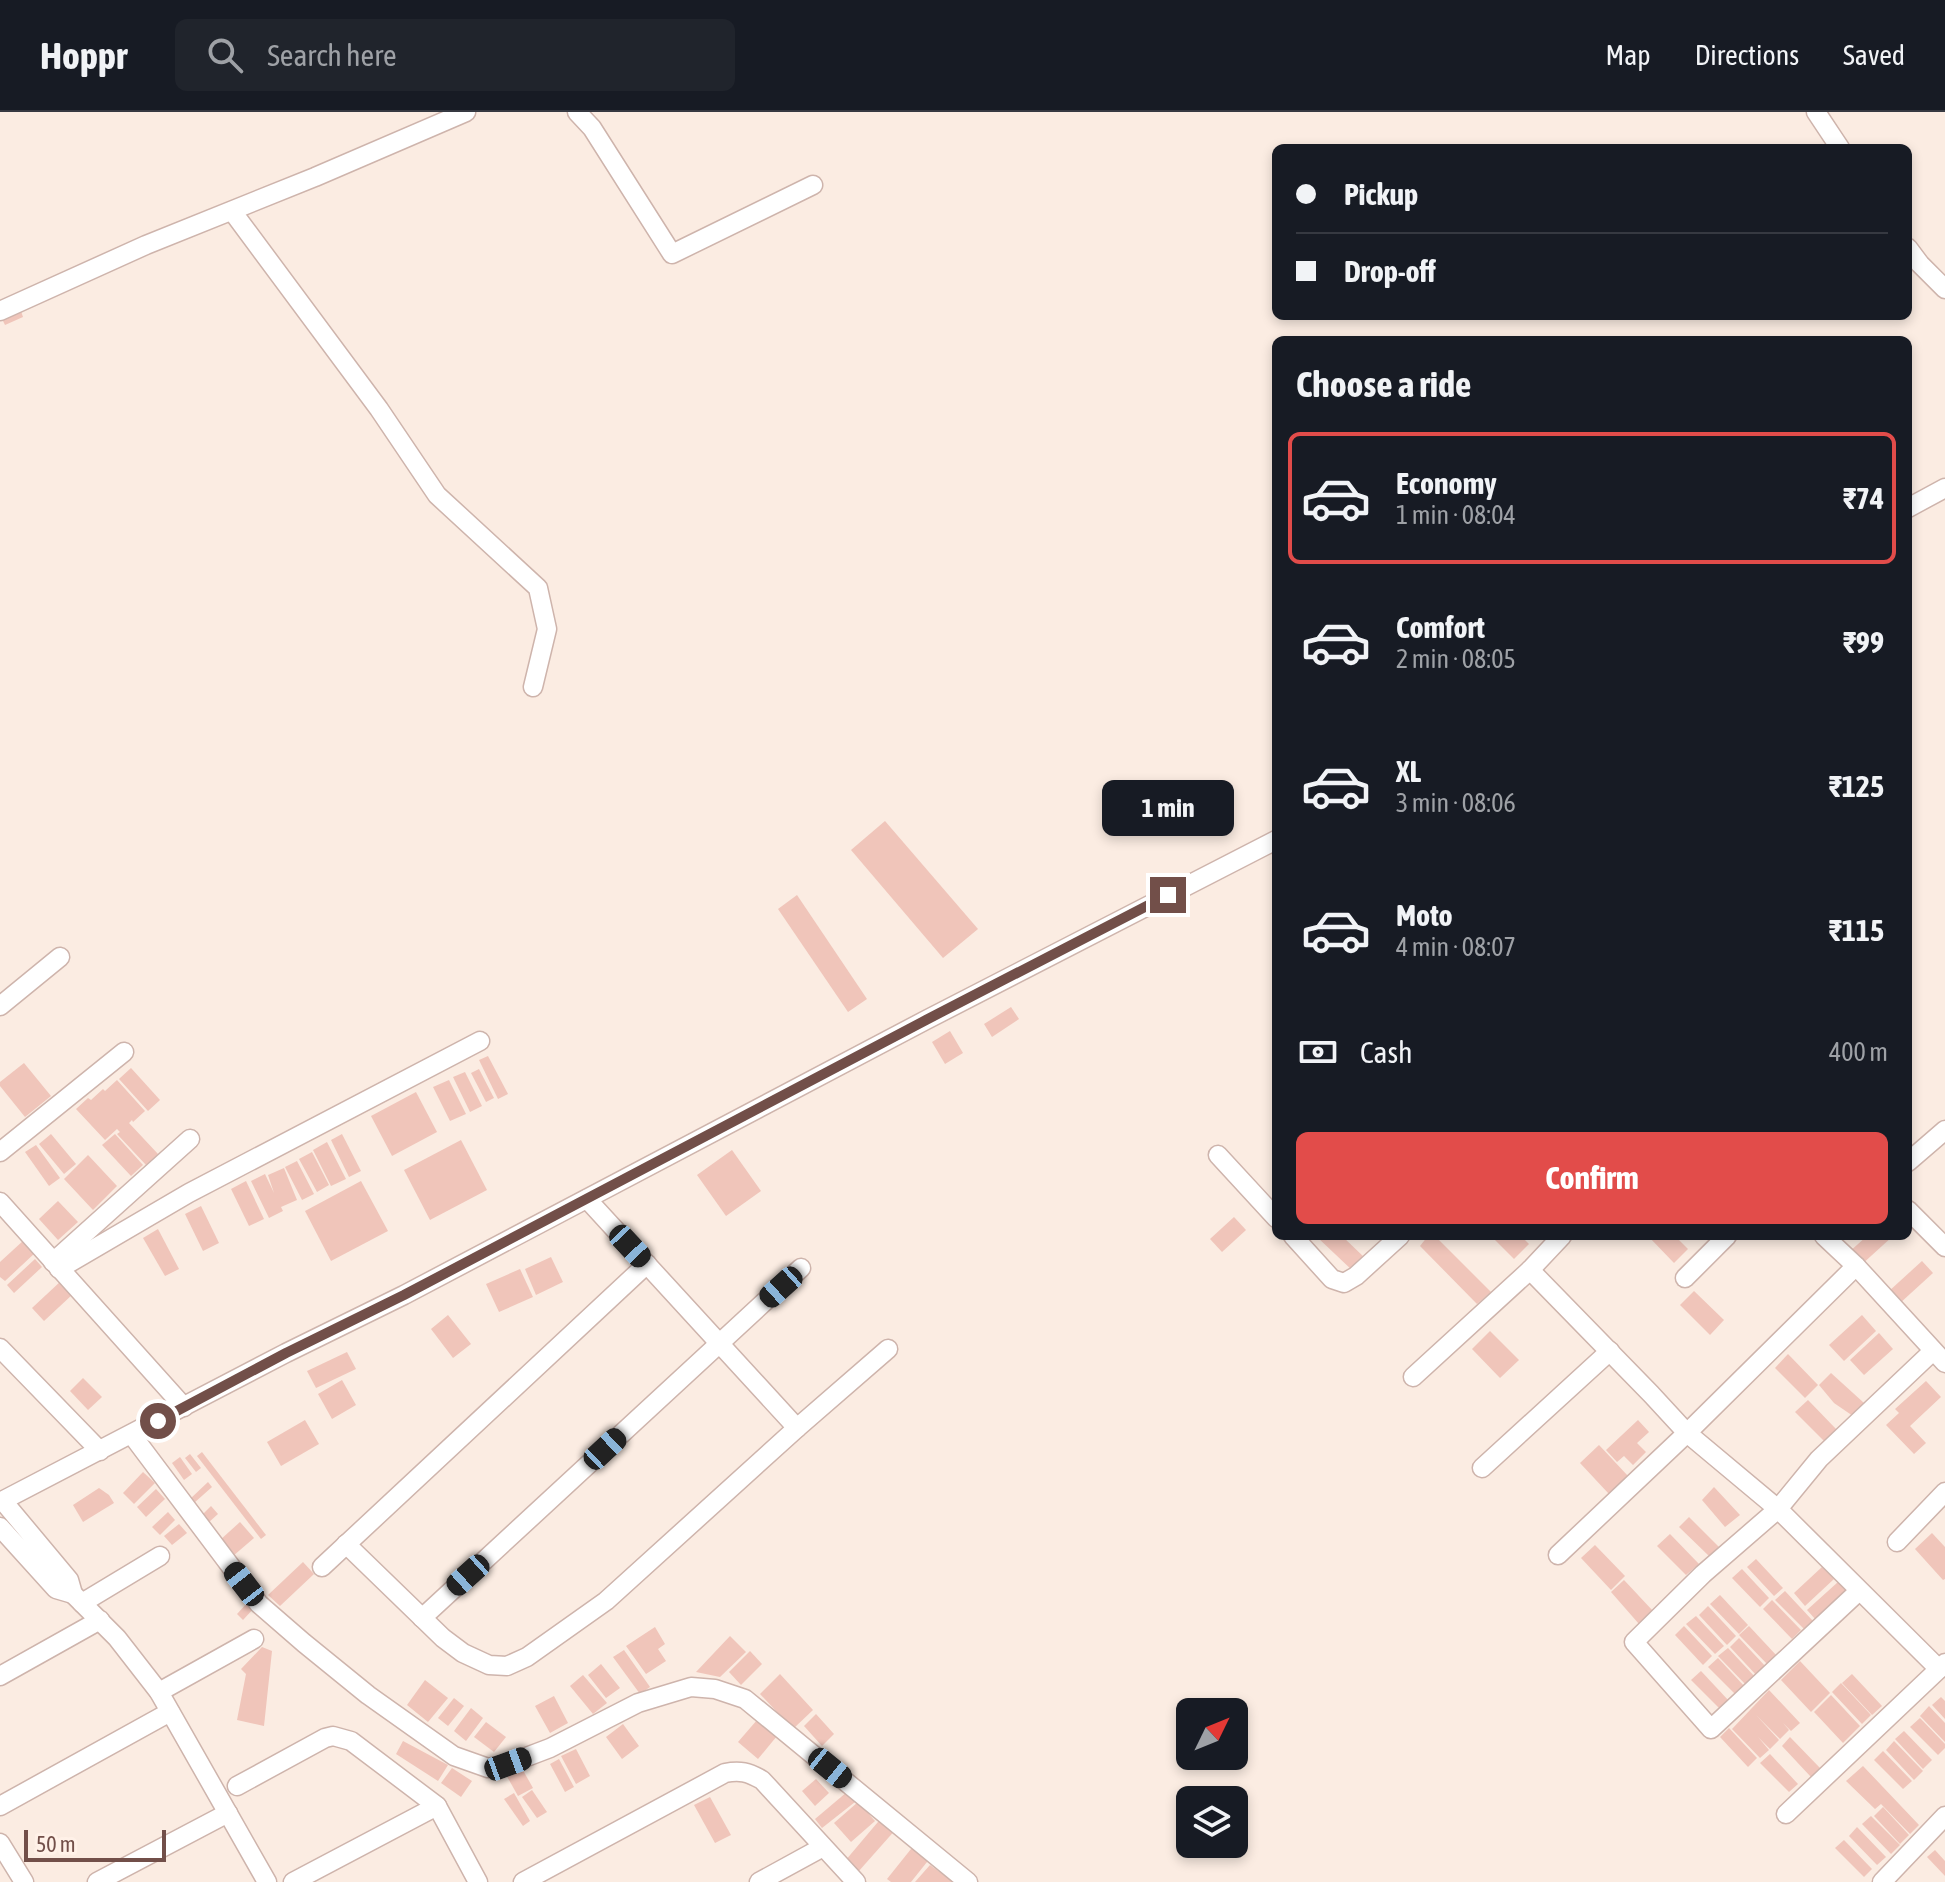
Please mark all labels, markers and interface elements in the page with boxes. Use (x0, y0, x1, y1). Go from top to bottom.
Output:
search box (175, 19, 735, 91)
icon: search (203, 33, 247, 77)
text: Hoppr (40, 34, 127, 77)
text: Search here (267, 38, 397, 72)
text: Map (1606, 39, 1651, 71)
text: Directions (1695, 39, 1799, 71)
text: Saved (1843, 39, 1905, 71)
text: Pickup (1344, 177, 1418, 211)
text: Drop-off (1344, 254, 1436, 288)
text: Choose a ride (1296, 363, 1471, 405)
icon: car (1300, 462, 1372, 534)
text: Economy (1396, 466, 1497, 500)
text: ₹74 (1843, 481, 1884, 515)
text: 1 min · 08:04 (1396, 500, 1516, 530)
icon: car (1300, 606, 1372, 678)
text: Comfort (1396, 610, 1485, 644)
text: ₹99 (1843, 625, 1884, 659)
text: 2 min · 08:05 (1396, 644, 1516, 674)
icon: car (1300, 750, 1372, 822)
text: XL (1396, 754, 1421, 788)
text: ₹125 (1829, 769, 1884, 803)
callout: 1 min (1102, 779, 1234, 835)
text: 3 min · 08:06 (1396, 788, 1516, 818)
text: 1 min (1141, 793, 1195, 823)
route end (1150, 877, 1186, 913)
icon: car (1300, 894, 1372, 966)
text: Moto (1396, 898, 1453, 932)
text: ₹115 (1829, 913, 1884, 947)
text: 4 min · 08:07 (1396, 932, 1516, 962)
icon: cash (1296, 1030, 1340, 1074)
text: Cash (1360, 1035, 1413, 1069)
text: 400 m (1829, 1037, 1888, 1067)
button: Confirm (1296, 1132, 1888, 1224)
car (605, 1220, 655, 1272)
car (755, 1262, 807, 1312)
route start (140, 1403, 176, 1439)
car (579, 1424, 631, 1474)
car (442, 1550, 494, 1600)
car (220, 1558, 268, 1610)
north arrow (1176, 1698, 1248, 1770)
map controls (1176, 1698, 1248, 1858)
car (804, 1744, 856, 1792)
car (481, 1745, 535, 1783)
button: layers (1176, 1786, 1248, 1858)
scale bar (24, 1826, 166, 1862)
text: 50 m (36, 1831, 76, 1857)

